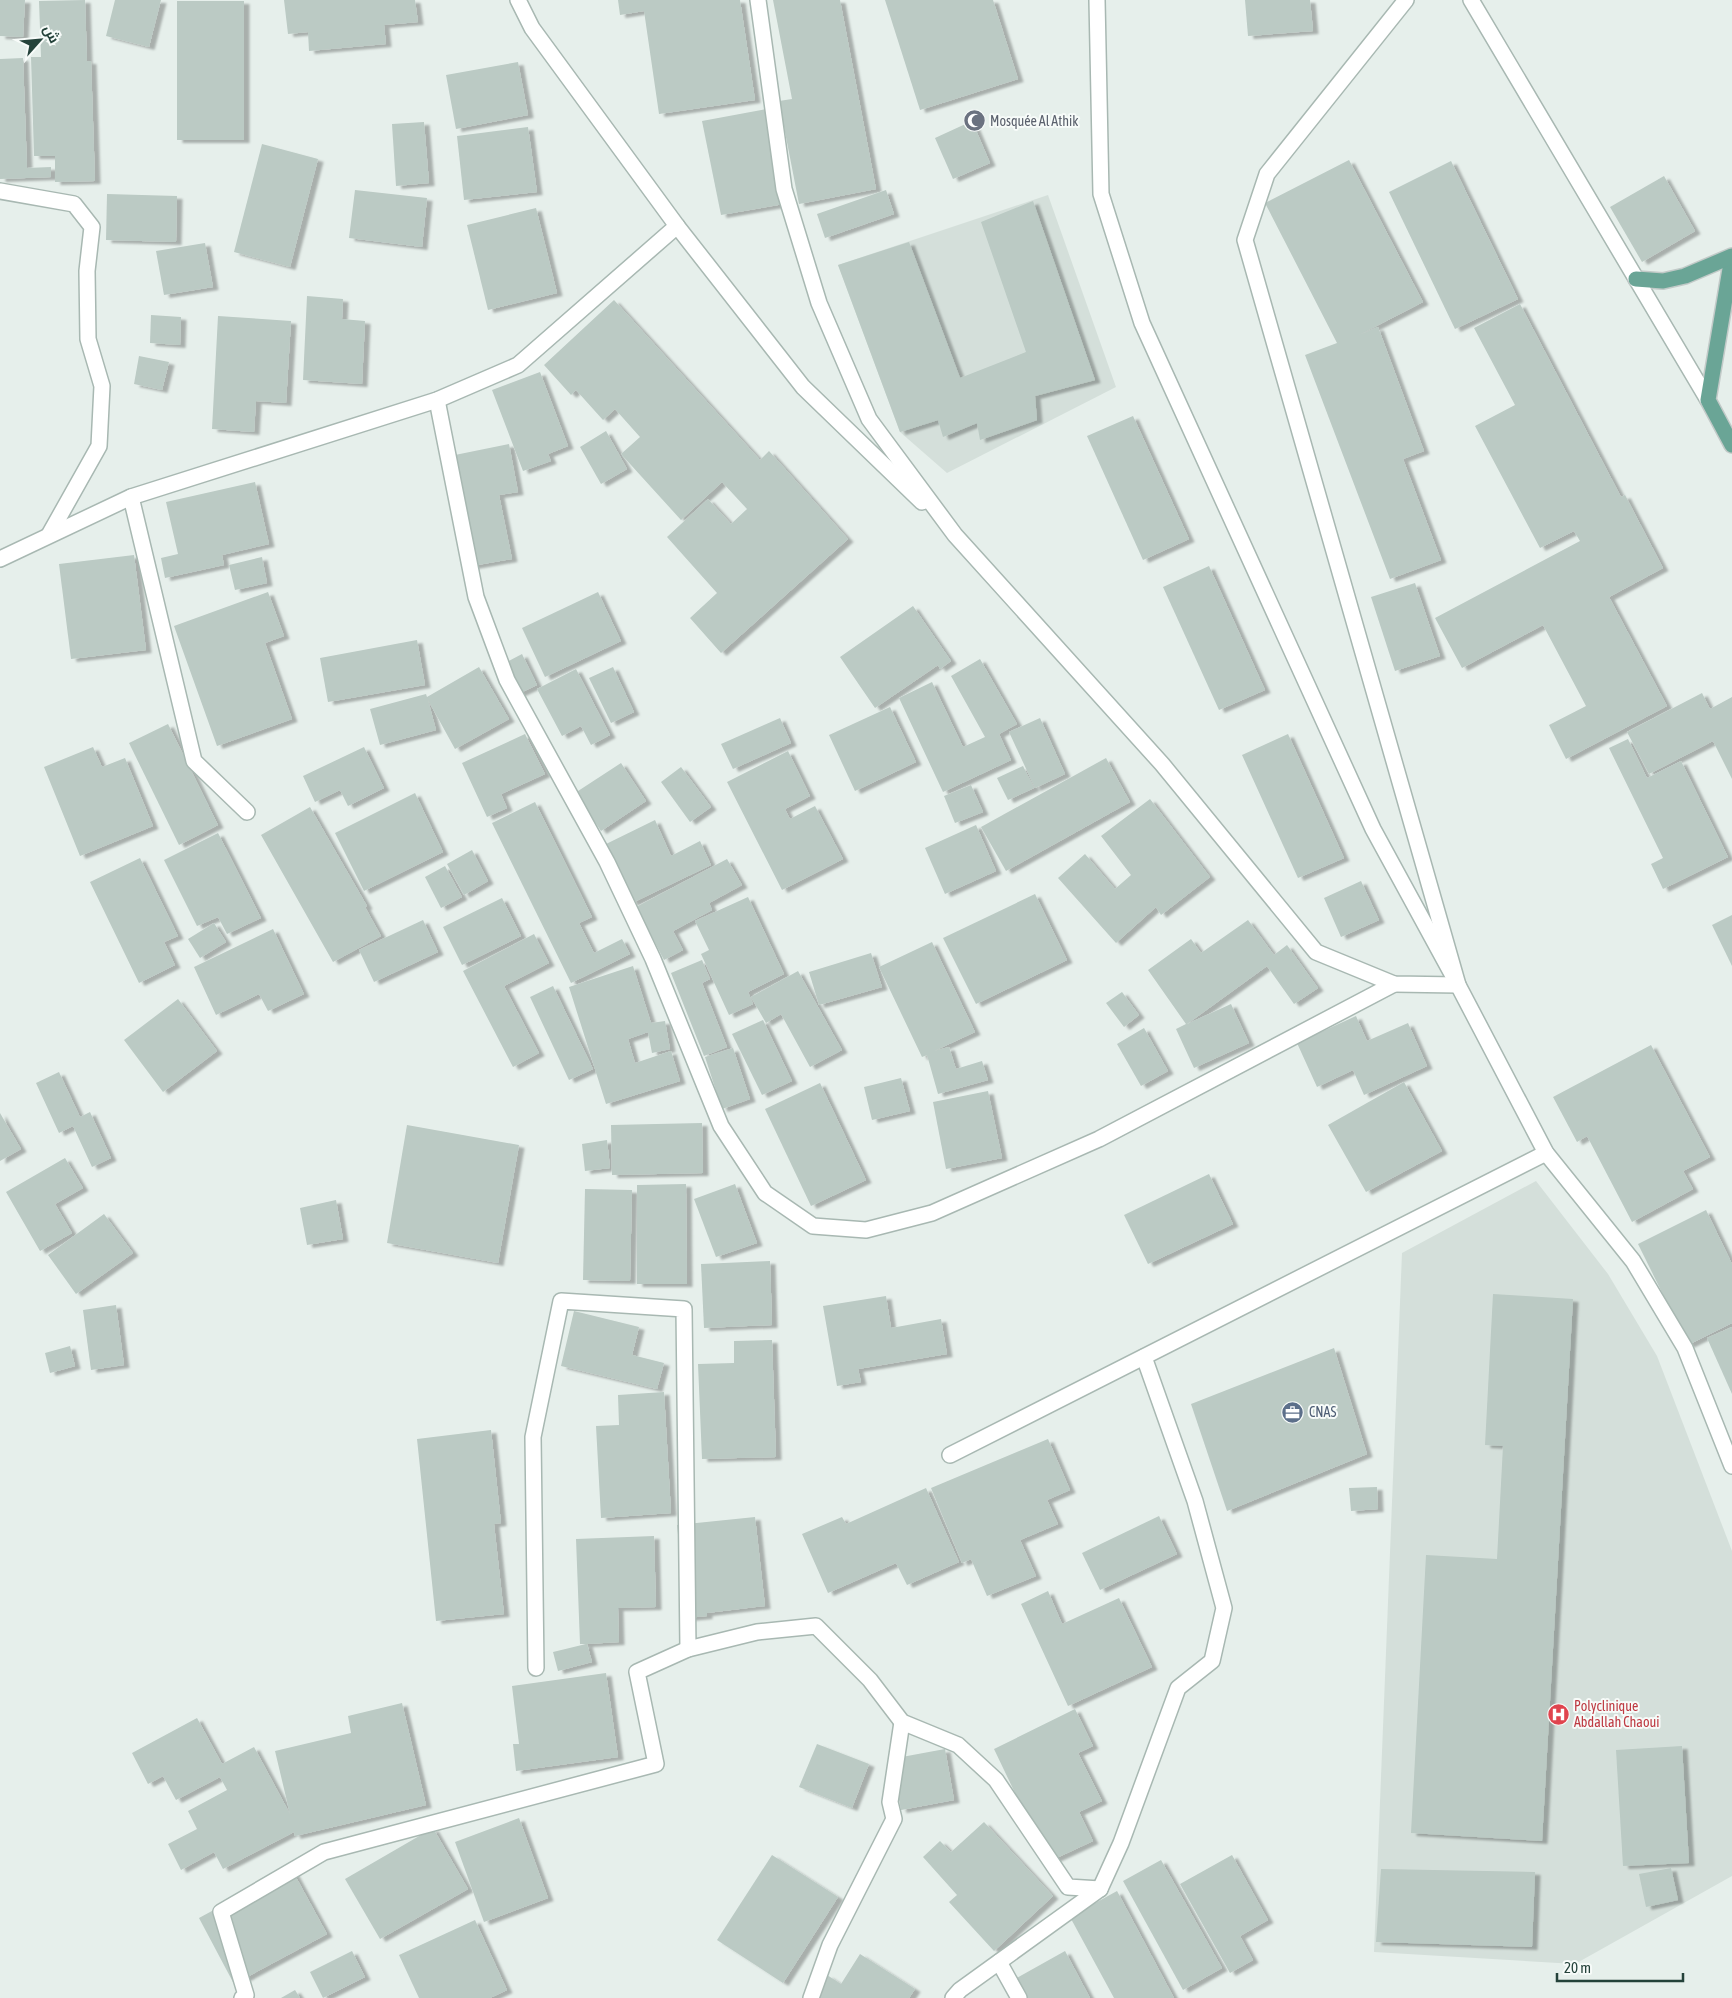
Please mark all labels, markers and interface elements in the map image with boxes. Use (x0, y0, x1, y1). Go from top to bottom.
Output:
north arrow (15, 15, 65, 65)
text: ش (39, 22, 63, 46)
mosque icon: Mosquée Al Athik (962, 109, 986, 133)
place label: Mosquée Al Athik (990, 113, 1078, 129)
office icon: CNAS (1281, 1400, 1305, 1424)
place label: CNAS (1309, 1404, 1336, 1420)
place label: Polyclinique Abdallah Chaoui (1574, 1698, 1659, 1730)
hospital icon: Polyclinique Abdallah Chaoui (1546, 1702, 1570, 1726)
scale bar (1557, 1950, 1683, 1982)
text: 20 m (1564, 1959, 1591, 1976)

